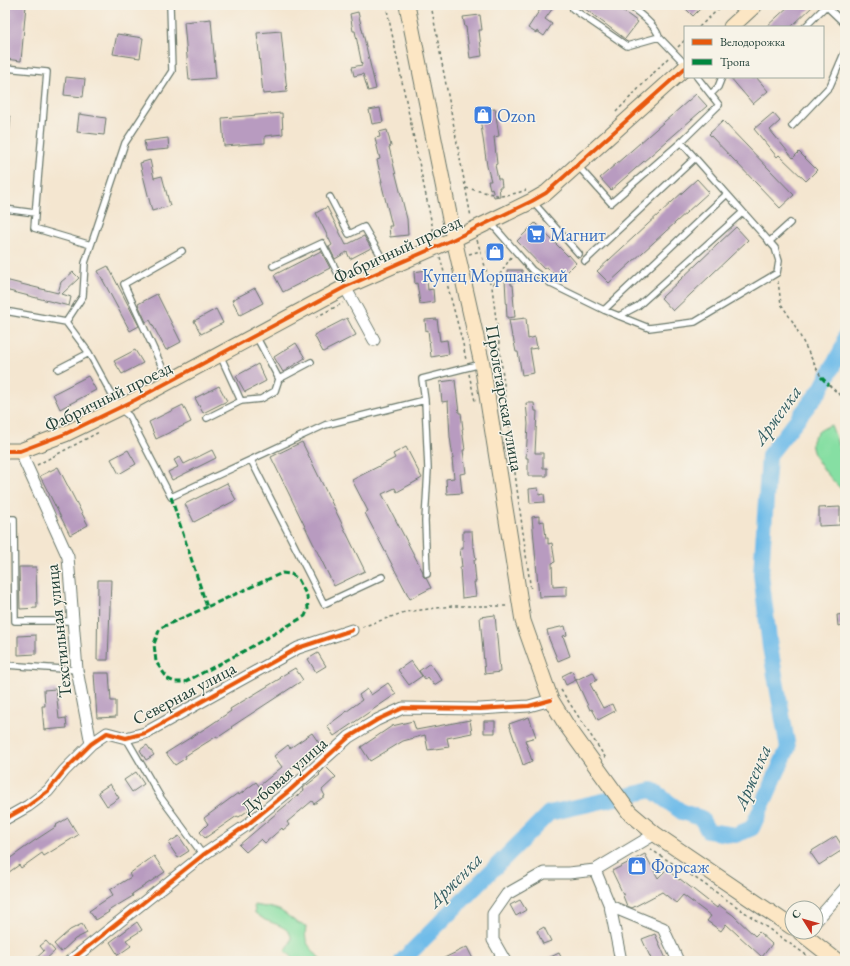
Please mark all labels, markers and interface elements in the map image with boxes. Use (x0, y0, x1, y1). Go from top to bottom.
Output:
legend (684, 26, 824, 78)
text: Велодорожка (720, 34, 785, 50)
text: Тропа (720, 54, 750, 70)
shop icon: Ozon (472, 104, 494, 126)
place label: Ozon (497, 104, 536, 127)
street label: Фабричный проезд (329, 209, 465, 289)
supermarket icon: Магнит (525, 223, 547, 245)
place label: Магнит (550, 223, 606, 246)
shop icon: Купец Моршанский (484, 241, 506, 263)
place label: Купец Моршанский (422, 264, 568, 287)
street label: Пролетарская улица (481, 323, 529, 474)
street label: Фабричный проезд (41, 355, 175, 437)
water label: Арженка (746, 380, 807, 452)
street label: Техстильная улица (39, 562, 76, 699)
street label: Северная улица (128, 656, 240, 730)
street label: Дубовая улица (236, 731, 332, 819)
water label: Арженка (726, 741, 777, 815)
water label: Арженка (421, 847, 488, 914)
shop icon: Форсаж (626, 855, 648, 877)
place label: Форсаж (651, 855, 710, 878)
north arrow (784, 900, 824, 940)
text: С (788, 906, 804, 921)

